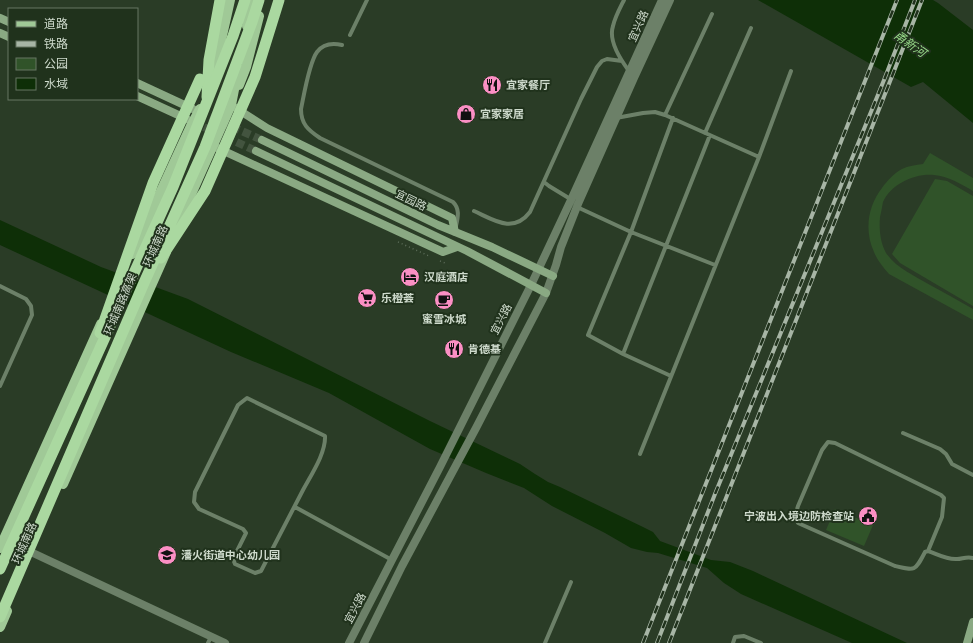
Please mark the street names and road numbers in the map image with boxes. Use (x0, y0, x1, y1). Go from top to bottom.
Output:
street label: 宜兴路 (625, 8, 651, 44)
street label: 宜园路 (393, 186, 429, 214)
street label: 环城南路 (140, 223, 170, 269)
street label: 环城南路高架 (101, 271, 139, 337)
street label: 宜兴路 (487, 301, 515, 337)
street label: 环城南路 (9, 520, 39, 566)
street label: 宜兴路 (341, 590, 369, 626)

